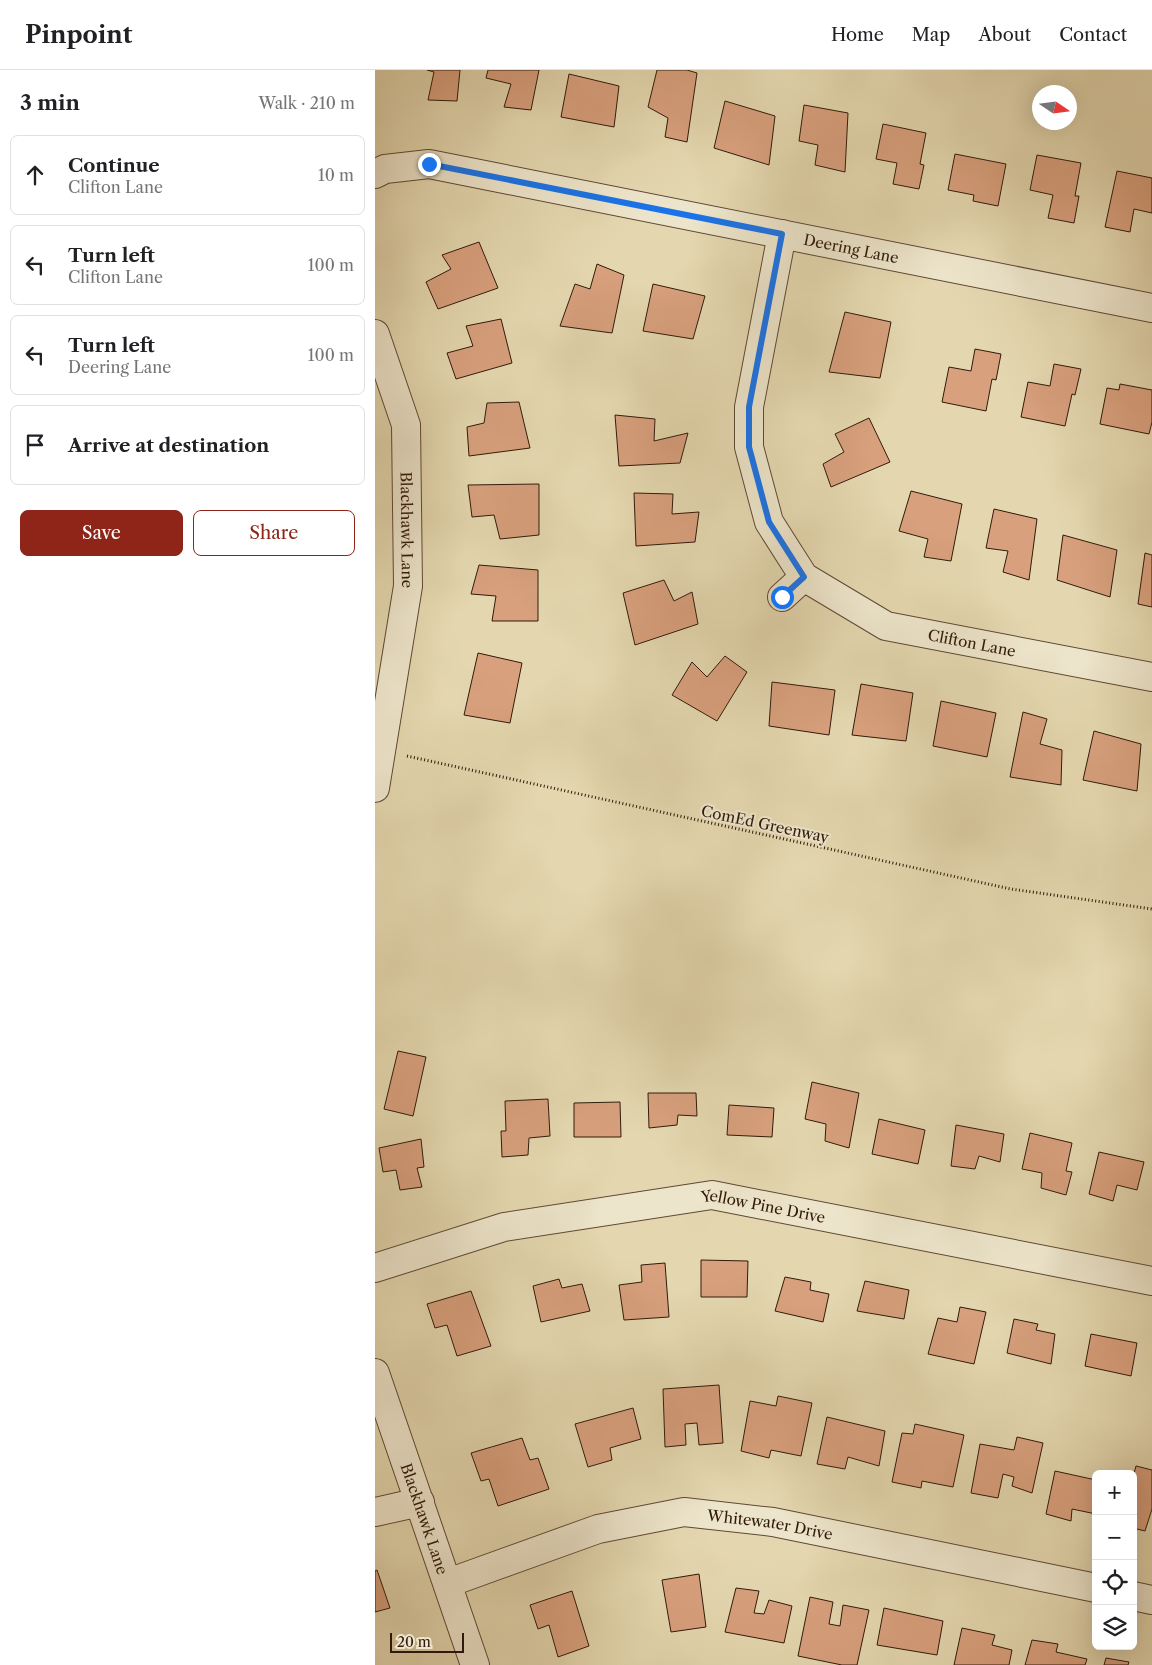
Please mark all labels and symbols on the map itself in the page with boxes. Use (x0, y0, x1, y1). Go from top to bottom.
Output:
north arrow (1032, 85, 1077, 130)
route end (418, 153, 441, 176)
street label: Deering Lane (802, 229, 901, 267)
street label: Blackhawk Lane (397, 471, 418, 588)
route start (771, 586, 794, 609)
street label: Clifton Lane (926, 625, 1018, 660)
street label: ComEd Greenway (699, 801, 831, 847)
street label: Yellow Pine Drive (699, 1185, 827, 1226)
street label: Blackhawk Lane (397, 1461, 453, 1577)
street label: Whitewater Drive (705, 1505, 834, 1543)
scale bar (390, 1630, 464, 1653)

